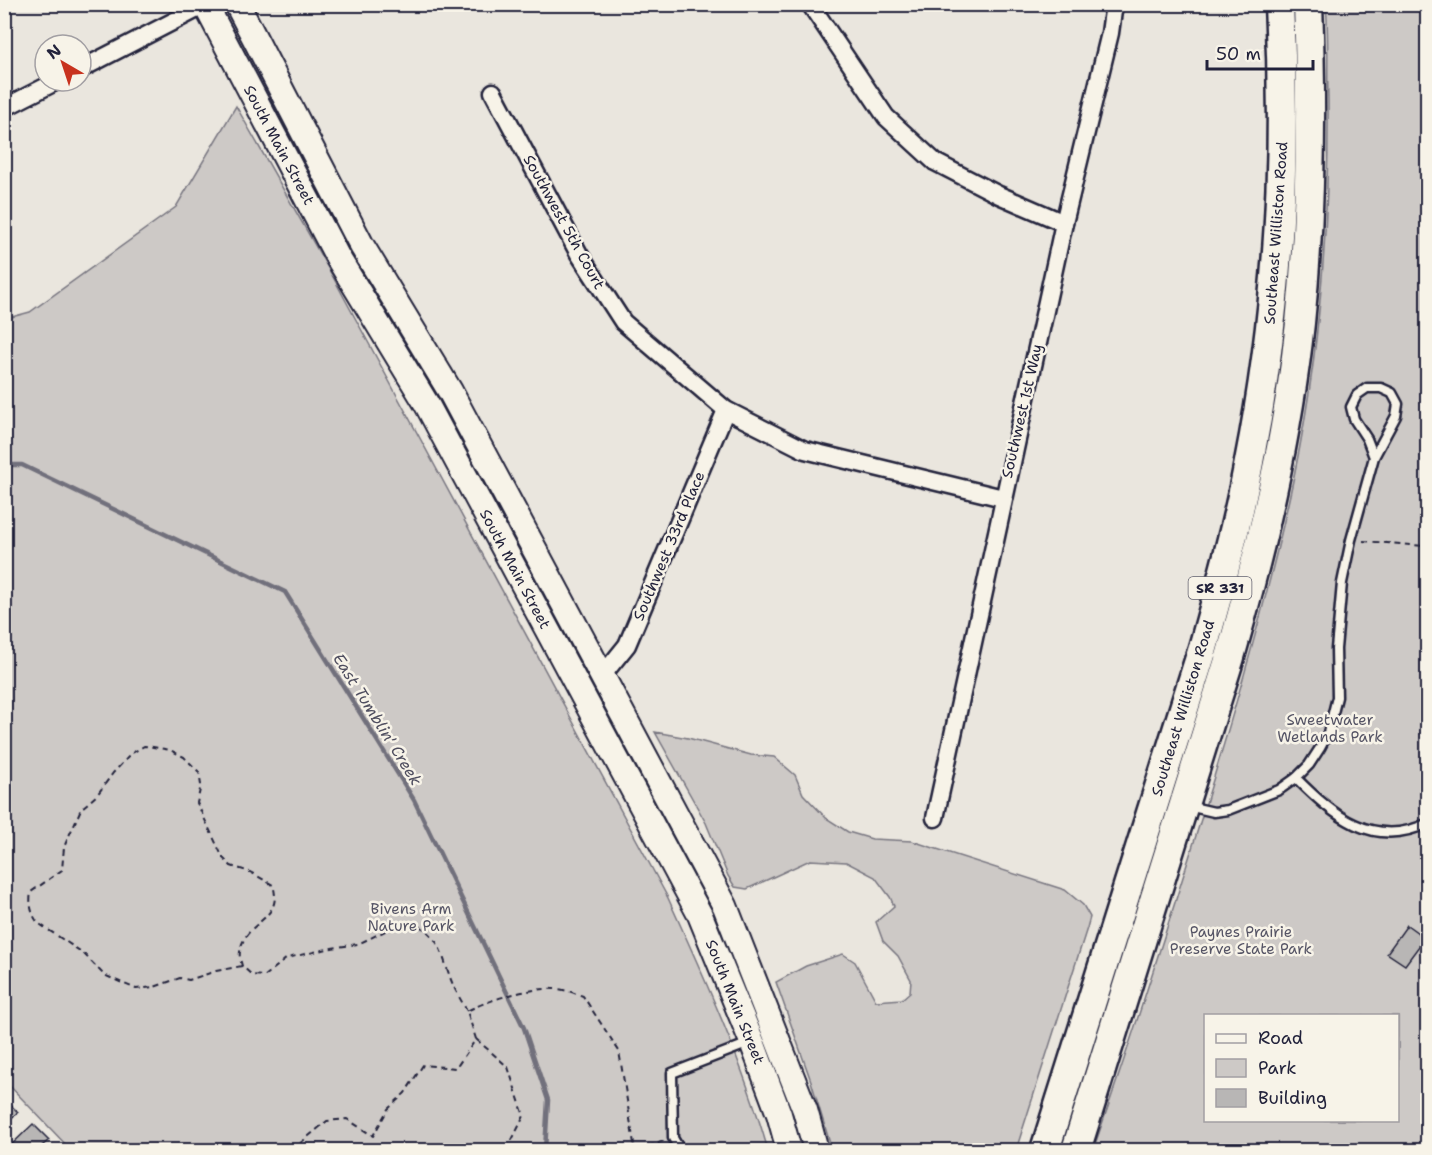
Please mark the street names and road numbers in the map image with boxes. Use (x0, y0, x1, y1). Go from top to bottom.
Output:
street label: South Main Street (239, 82, 319, 208)
street label: Southeast Williston Road (1260, 140, 1292, 325)
street label: Southwest 5th Court (519, 151, 609, 293)
street label: Southwest 1st Way (997, 342, 1047, 480)
street label: Southwest 33rd Place (629, 468, 709, 624)
street label: South Main Street (475, 506, 555, 632)
road number: SR 331 (1188, 577, 1252, 599)
street label: Southeast Williston Road (1147, 617, 1220, 799)
street label: South Main Street (701, 937, 769, 1067)

